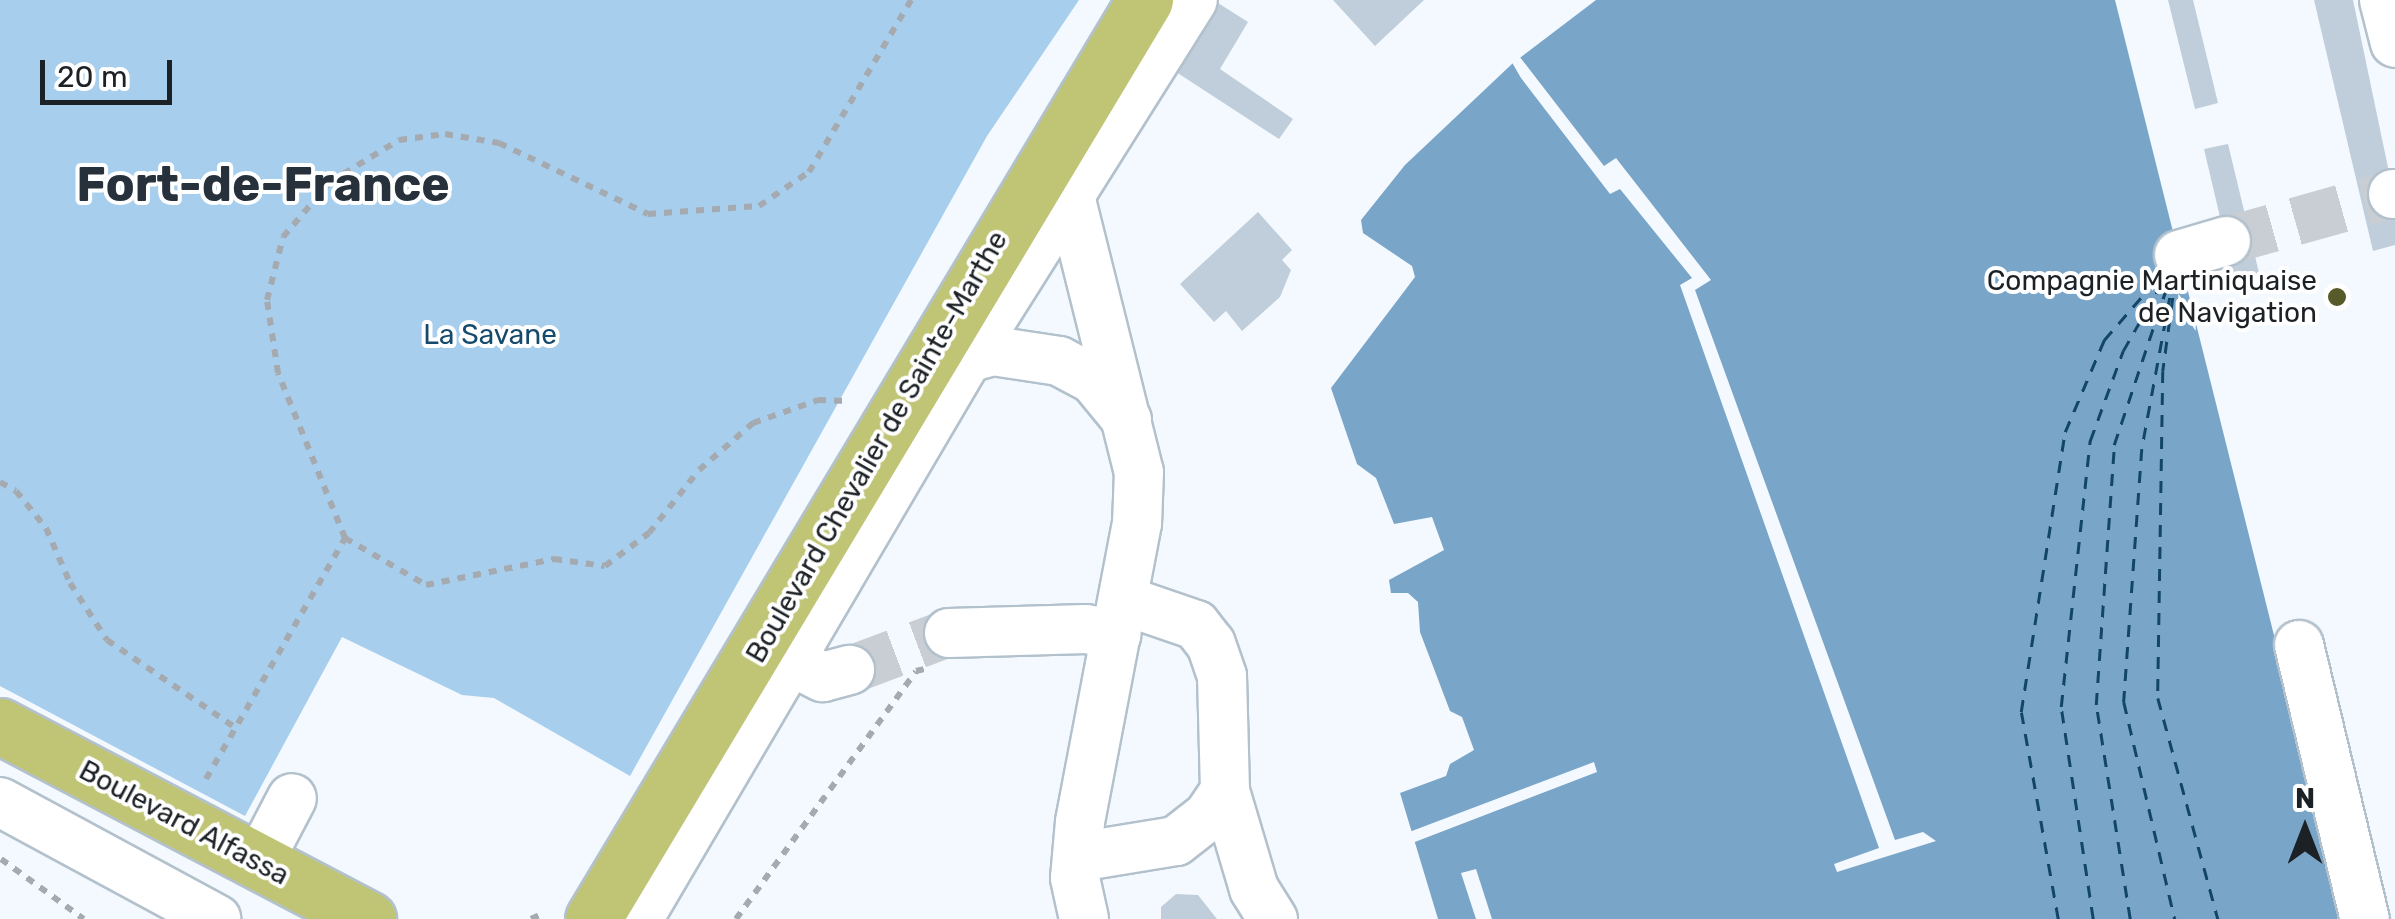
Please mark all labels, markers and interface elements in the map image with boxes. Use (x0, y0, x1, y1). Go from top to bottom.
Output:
scale bar (45, 40, 178, 102)
text: 20 m (57, 59, 128, 95)
district label: Fort-de-France (76, 156, 450, 214)
street label: Boulevard Chevalier de Sainte-Marthe (739, 225, 1015, 669)
place label: Compagnie Martiniquaise de Navigation (1987, 264, 2317, 330)
marker: Compagnie Martiniquaise de Navigation (2326, 286, 2348, 308)
park label: La Savane (423, 318, 557, 352)
street label: Boulevard Alfassa (73, 753, 295, 893)
north arrow (2255, 779, 2355, 879)
text: N (2295, 782, 2315, 815)

